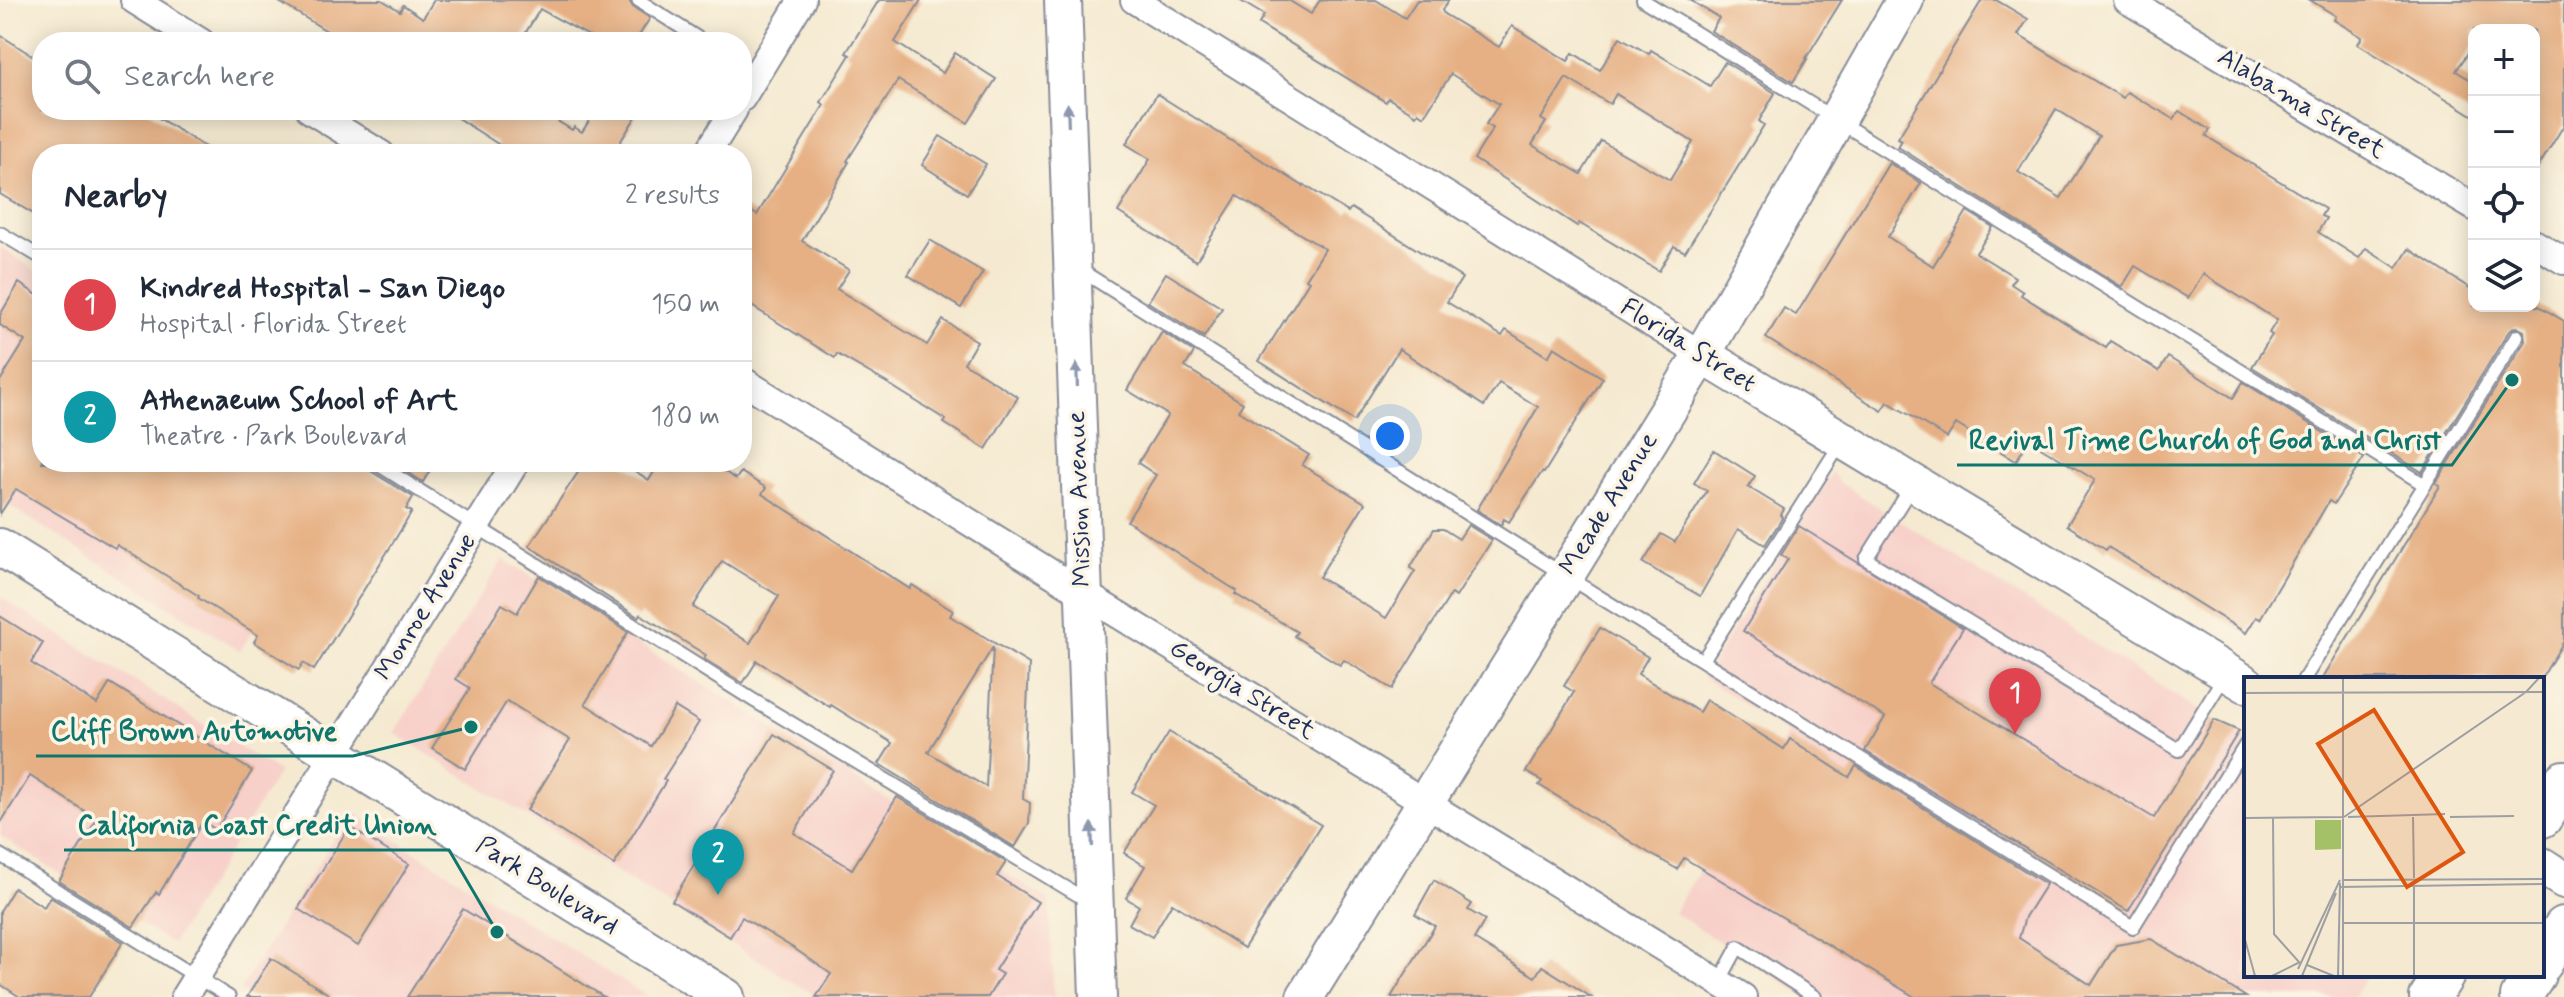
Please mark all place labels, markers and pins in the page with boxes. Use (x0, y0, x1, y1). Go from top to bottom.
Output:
callout: Revival Time Church of God and Christ (1957, 413, 2452, 465)
pin: 1 (1989, 668, 2041, 734)
callout: Cliff Brown Automotive (36, 704, 353, 756)
callout: California Coast Credit Union (64, 798, 449, 850)
pin: 2 (692, 829, 744, 895)

